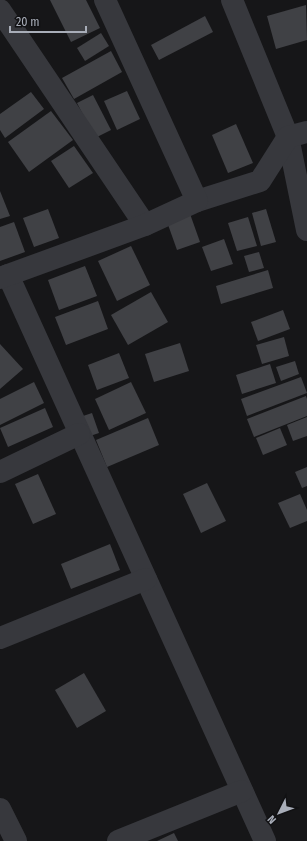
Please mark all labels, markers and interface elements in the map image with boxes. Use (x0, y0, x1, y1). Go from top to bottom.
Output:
scale bar (10, 8, 86, 34)
text: 20 m (16, 15, 40, 29)
north arrow (259, 793, 299, 833)
text: N (265, 813, 279, 826)

